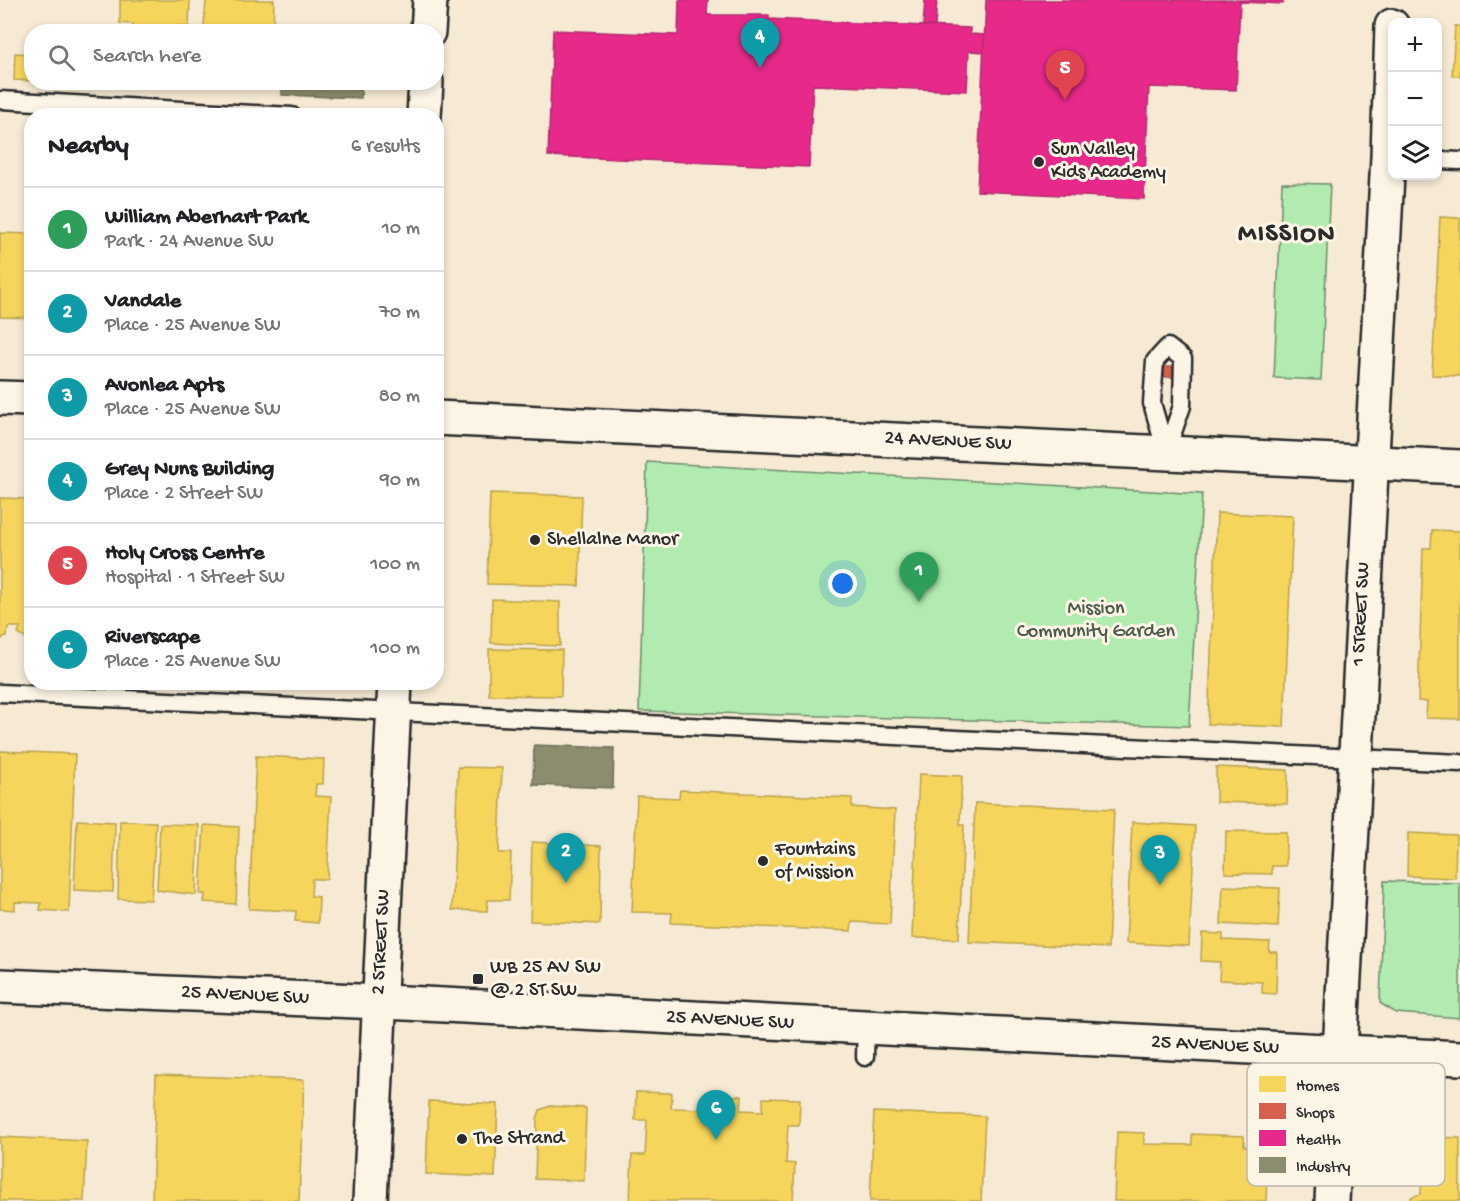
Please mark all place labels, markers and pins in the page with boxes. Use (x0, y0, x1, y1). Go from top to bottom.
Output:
pin: 4 (740, 19, 780, 68)
pin: 5 (1046, 51, 1084, 100)
place label: Sun Valley Kids Academy (1051, 139, 1166, 185)
marker: Sun Valley Kids Academy (1032, 155, 1046, 169)
place label: Shellalne Manor (547, 529, 680, 552)
marker: Shellalne Manor (528, 533, 542, 547)
pin: 1 (900, 552, 938, 602)
pin: 2 (546, 834, 586, 883)
pin: 3 (1140, 836, 1180, 885)
place label: Fountains of Mission (774, 839, 856, 885)
marker: Fountains of Mission (756, 854, 770, 868)
place label: WB 25 AV SW @ 2 ST SW (490, 957, 601, 1003)
marker: WB 25 AV SW @ 2 ST SW (471, 972, 485, 986)
pin: 6 (696, 1090, 736, 1140)
place label: The Strand (473, 1128, 567, 1151)
marker: The Strand (455, 1132, 469, 1146)

